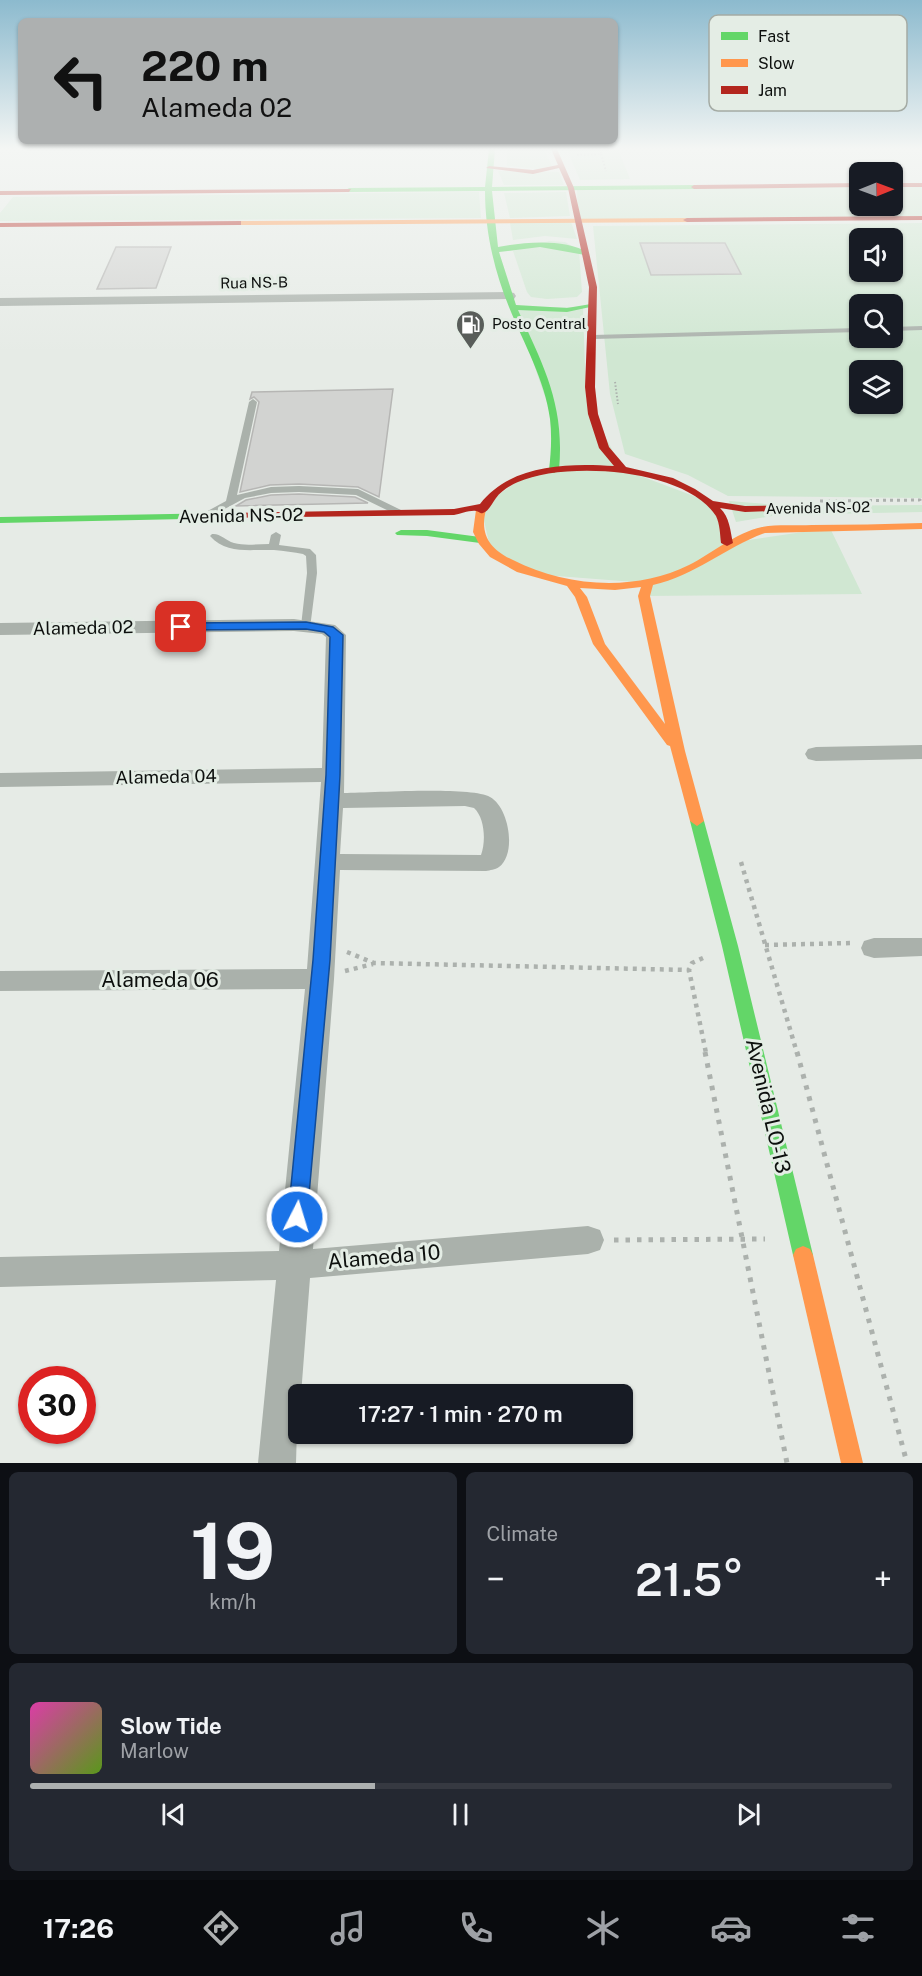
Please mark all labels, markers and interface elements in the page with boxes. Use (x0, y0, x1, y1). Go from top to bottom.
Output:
legend (709, 15, 907, 111)
text: Fast (758, 27, 790, 46)
text: 220 m (141, 41, 269, 90)
icon: left (42, 42, 120, 120)
text: Slow (758, 54, 795, 73)
text: Jam (758, 81, 787, 100)
text: Alameda 02 (141, 91, 292, 123)
north arrow (849, 162, 903, 216)
map controls (849, 162, 903, 414)
button: sound (849, 228, 903, 282)
street label: Rua NS-B (220, 273, 288, 292)
button: search (849, 294, 903, 348)
fuel station icon: Posto Central (455, 308, 487, 350)
place label: Posto Central (492, 315, 586, 332)
button: layers (849, 360, 903, 414)
street label: Avenida NS-02 (766, 498, 870, 517)
street label: Avenida NS-02 (178, 504, 304, 527)
pin (155, 601, 206, 652)
icon: arrive (164, 610, 197, 643)
street label: Alameda 02 (32, 616, 134, 639)
street label: Alameda 04 (115, 765, 217, 788)
street label: Alameda 06 (101, 967, 219, 992)
street label: Avenida LO-13 (741, 1036, 796, 1176)
position arrow (265, 1185, 329, 1249)
street label: Alameda 10 (326, 1239, 442, 1274)
speed limit sign: 30 (18, 1366, 96, 1444)
text: 17:27 · 1 min · 270 m (358, 1401, 563, 1427)
text: 19 (190, 1505, 275, 1597)
text: Climate (487, 1522, 558, 1546)
text: 21.5° (635, 1553, 744, 1606)
text: − (487, 1560, 505, 1598)
text: + (874, 1560, 892, 1598)
text: km/h (209, 1590, 256, 1614)
text: Slow Tide (120, 1713, 222, 1739)
text: Marlow (120, 1739, 189, 1763)
icon: previous (157, 1798, 190, 1831)
icon: pause (444, 1798, 477, 1831)
icon: next (732, 1798, 765, 1831)
icon: directions (200, 1907, 242, 1949)
icon: music (327, 1907, 369, 1949)
icon: phone (455, 1907, 497, 1949)
icon: climate (582, 1907, 624, 1949)
icon: car (710, 1907, 752, 1949)
icon: filters (837, 1907, 879, 1949)
text: 17:26 (43, 1912, 114, 1944)

